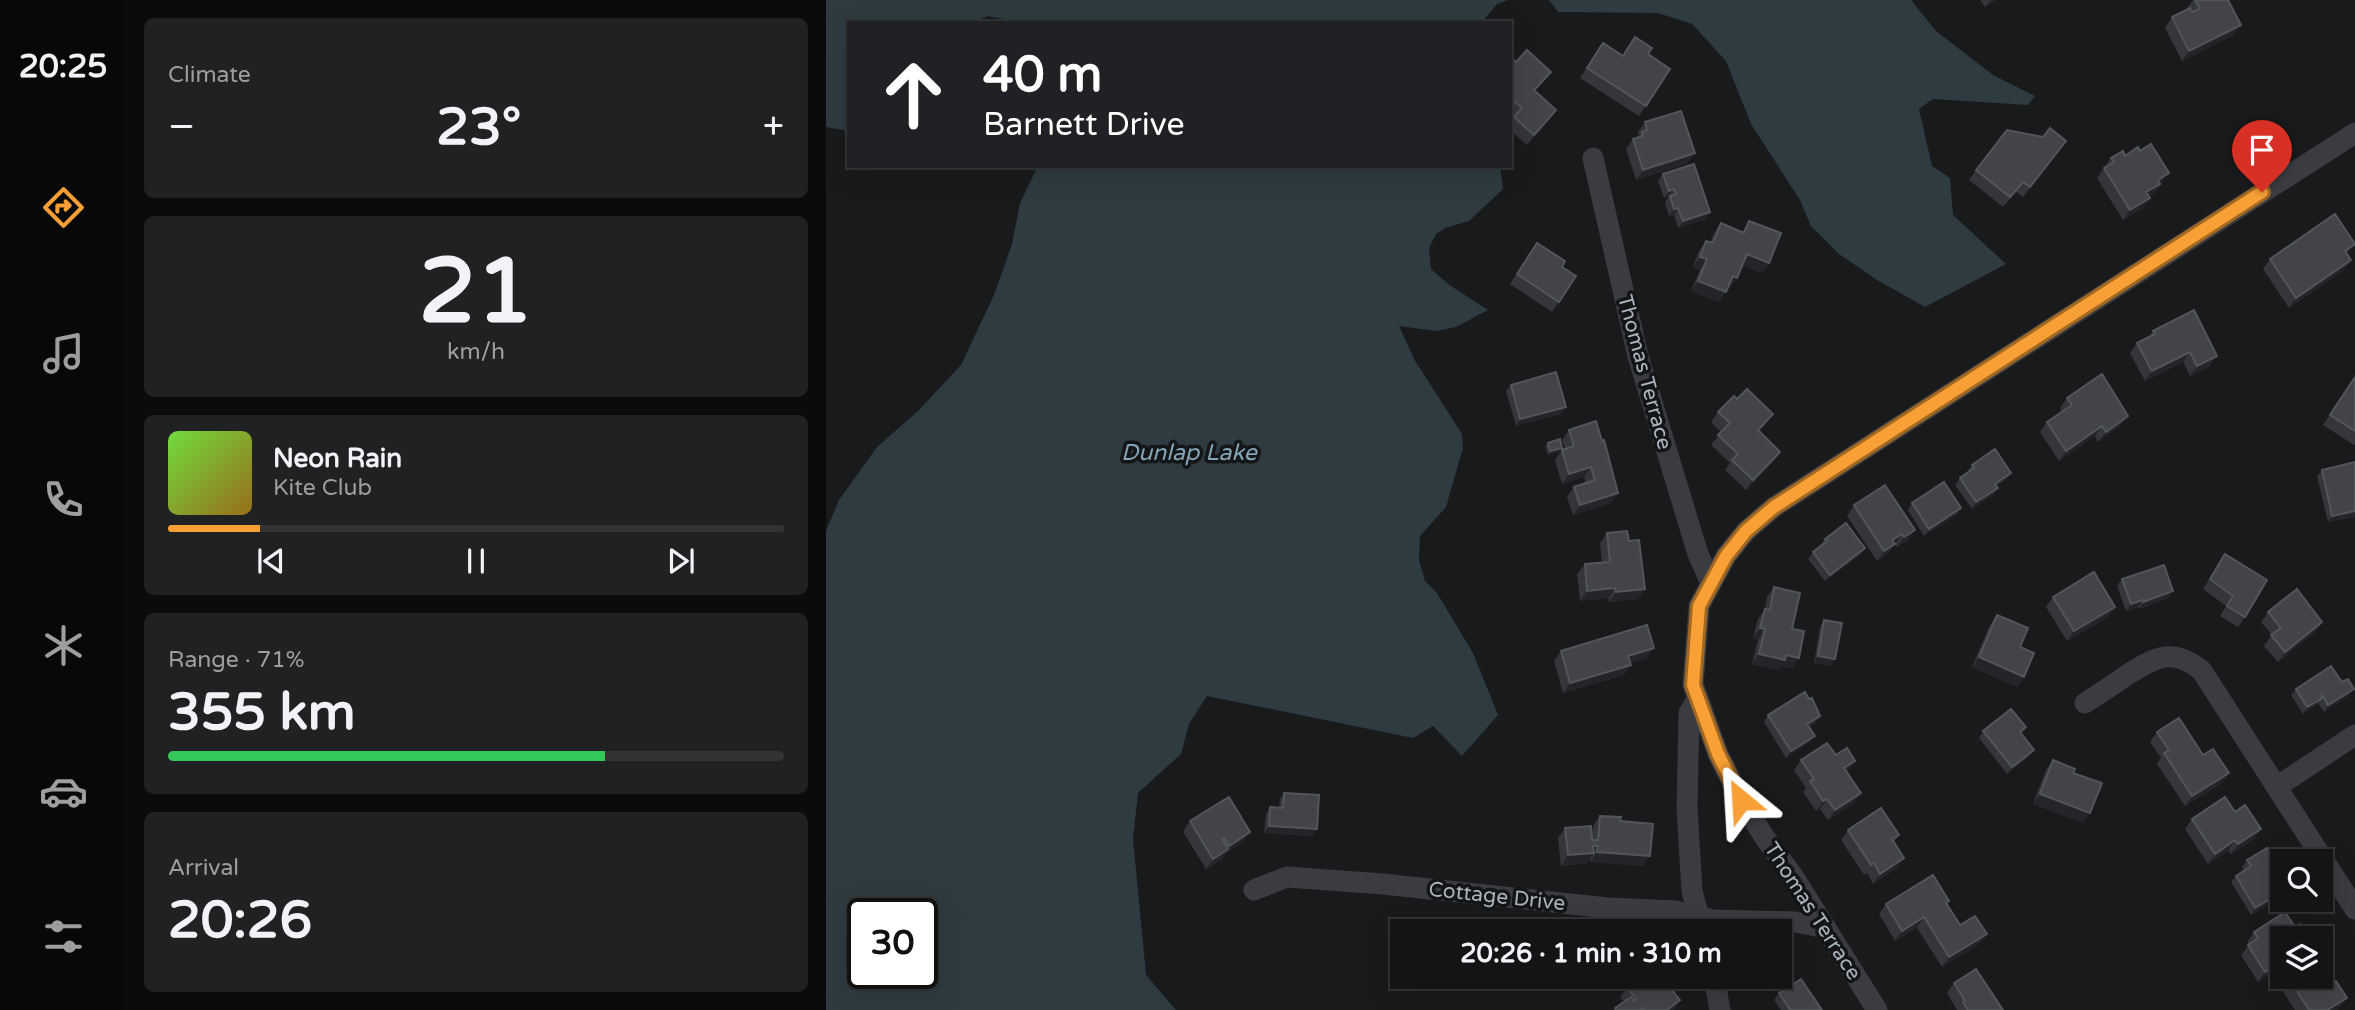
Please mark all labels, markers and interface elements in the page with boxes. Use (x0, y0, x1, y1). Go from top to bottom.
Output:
text: 40 m (983, 46, 1102, 105)
text: 20:25 (19, 48, 107, 86)
icon: ahead (868, 49, 959, 140)
text: Climate (168, 61, 251, 89)
text: 23° (436, 96, 521, 159)
text: − (168, 104, 195, 150)
text: + (763, 104, 784, 150)
text: Barnett Drive (983, 106, 1185, 144)
pin (2232, 120, 2292, 192)
icon: arrive (2243, 131, 2281, 169)
icon: directions (39, 183, 88, 232)
text: 21 (419, 237, 533, 347)
street label: Thomas Terrace (1612, 292, 1677, 452)
icon: music (39, 329, 88, 378)
text: km/h (447, 338, 505, 366)
water label: Dunlap Lake (1121, 439, 1259, 467)
text: Neon Rain (273, 443, 402, 474)
text: Kite Club (273, 474, 372, 502)
icon: phone (39, 475, 88, 524)
icon: previous (252, 542, 290, 580)
icon: pause (457, 542, 495, 580)
icon: next (662, 542, 700, 580)
icon: climate (39, 621, 88, 670)
text: Range · 71% (168, 646, 304, 674)
text: 355 km (168, 681, 356, 744)
position arrow (1704, 763, 1778, 837)
icon: car (39, 767, 88, 816)
street label: Thomas Terrace (1759, 838, 1866, 985)
map controls (2270, 849, 2333, 989)
button: search (2270, 849, 2333, 912)
text: Arrival (168, 854, 239, 882)
street label: Cottage Drive (1427, 877, 1567, 916)
text: 20:26 (168, 889, 312, 952)
speed limit sign: 30 (847, 898, 938, 989)
icon: filters (39, 912, 88, 961)
button: layers (2270, 926, 2333, 989)
text: 20:26 · 1 min · 310 m (1460, 938, 1722, 969)

